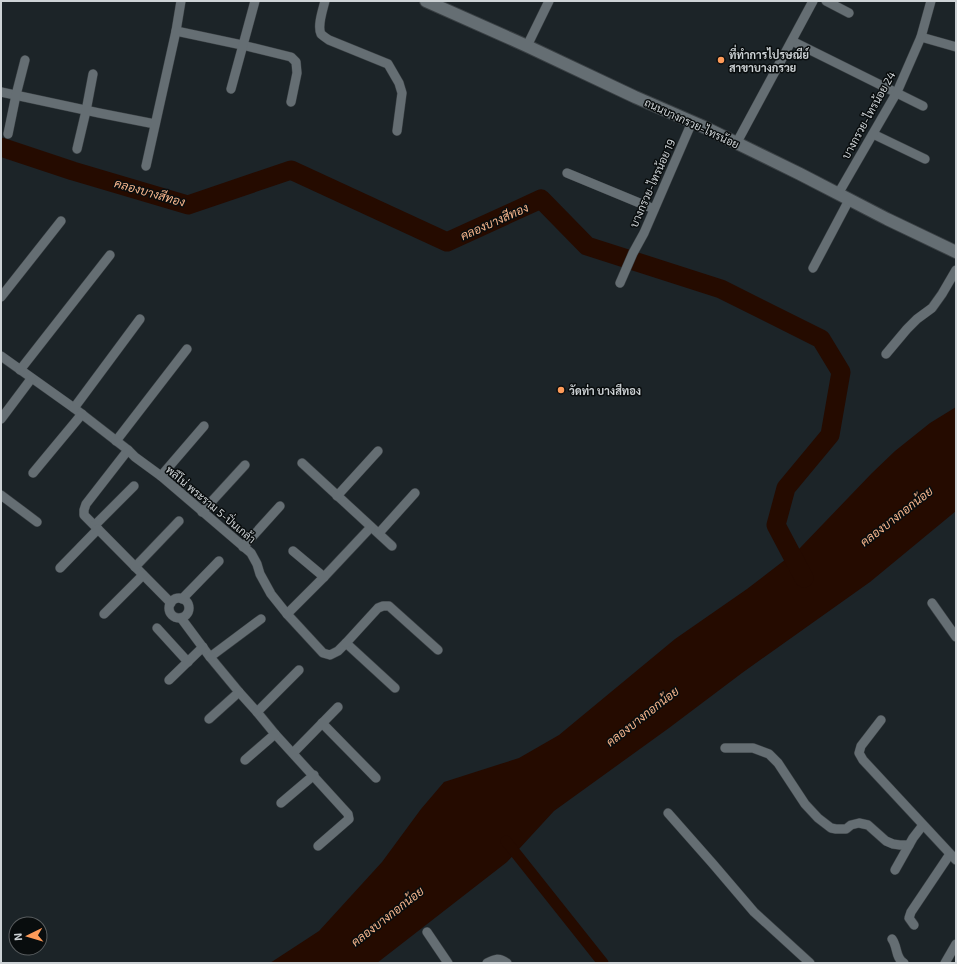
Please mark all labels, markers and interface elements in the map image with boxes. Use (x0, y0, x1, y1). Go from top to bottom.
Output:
place label: ที่ทำการไปรษณีย์ สาขาบางกรวย (729, 44, 810, 74)
marker: ที่ทำการไปรษณีย์ สาขาบางกรวย (716, 55, 726, 65)
street label: บางกรวย-ไทรน้อย 24 (838, 68, 898, 161)
street label: ถนนบางกรวย-ไทรน้อย (643, 94, 742, 151)
street label: บางกรวย-ไทรน้อย 19 (626, 136, 677, 229)
water label: คลองบางสีทอง (113, 175, 188, 209)
water label: คลองบางสีทอง (458, 200, 531, 242)
place label: วัดท่า บางสีทอง (569, 383, 641, 397)
marker: วัดท่า บางสีทอง (556, 385, 566, 395)
street label: พลีโน่ พระราม 5-ปิ่นเกล้า (163, 460, 261, 545)
water label: คลองบางกอกน้อย (857, 483, 935, 549)
water label: คลองบางกอกน้อย (603, 683, 681, 749)
water label: คลองบางกอกน้อย (348, 883, 426, 949)
north arrow (8, 916, 48, 956)
text: N (11, 932, 24, 941)

